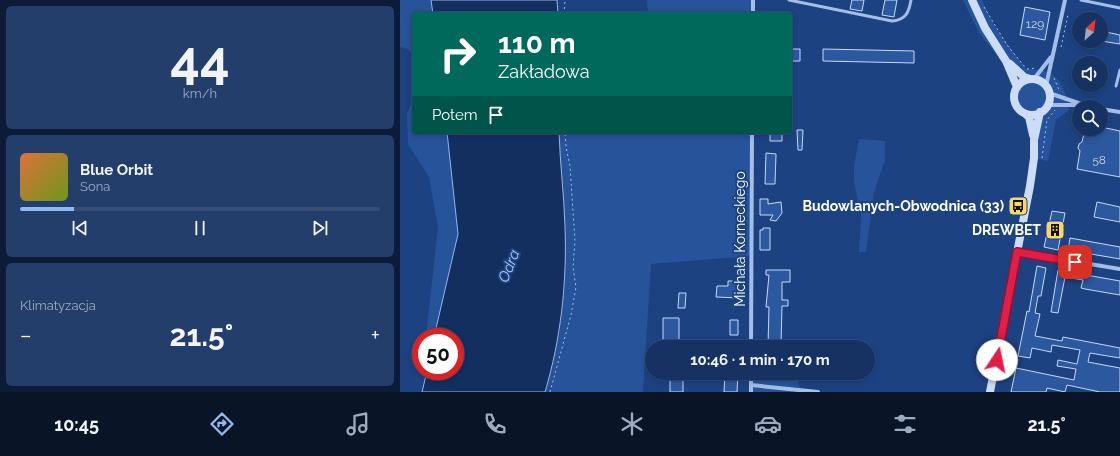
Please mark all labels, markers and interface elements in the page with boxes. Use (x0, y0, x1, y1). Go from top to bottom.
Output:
north arrow (1072, 12, 1108, 48)
map controls (1072, 12, 1108, 136)
house number: 129 (1026, 17, 1044, 31)
text: 110 m (498, 27, 576, 60)
icon: right (432, 28, 484, 80)
text: 44 (170, 29, 230, 90)
button: sound (1072, 56, 1108, 92)
text: Zakładowa (498, 61, 590, 82)
text: km/h (183, 86, 217, 101)
button: search (1072, 100, 1108, 136)
icon: arrive (485, 104, 507, 126)
text: Potem (432, 106, 477, 124)
house number: 58 (1092, 153, 1106, 167)
text: Blue Orbit (80, 161, 153, 179)
street label: Michała Korneckiego (732, 171, 748, 307)
text: Sona (80, 179, 110, 194)
bus stop icon: Budowlanych-Obwodnica (33) (1007, 195, 1029, 217)
place label: Budowlanych-Obwodnica (33) (803, 198, 1004, 214)
icon: previous (69, 217, 91, 239)
icon: pause (189, 217, 211, 239)
icon: next (309, 217, 331, 239)
building icon: DREWBET (1044, 219, 1066, 241)
place label: DREWBET (972, 222, 1041, 238)
pin (1058, 245, 1092, 279)
water label: Odra (494, 247, 524, 285)
icon: arrive (1064, 251, 1086, 273)
text: Klimatyzacja (20, 298, 96, 313)
text: 21.5° (170, 318, 233, 353)
text: − (20, 322, 32, 348)
text: + (371, 322, 380, 348)
speed limit sign: 50 (412, 328, 464, 380)
position arrow (976, 339, 1018, 381)
text: 10:46 · 1 min · 170 m (690, 351, 830, 369)
icon: directions (208, 410, 236, 438)
icon: music (344, 410, 372, 438)
icon: phone (481, 410, 509, 438)
icon: climate (618, 410, 646, 438)
icon: car (754, 410, 782, 438)
icon: filters (891, 410, 919, 438)
text: 10:45 (54, 414, 99, 435)
text: 21.5° (1027, 414, 1066, 435)

